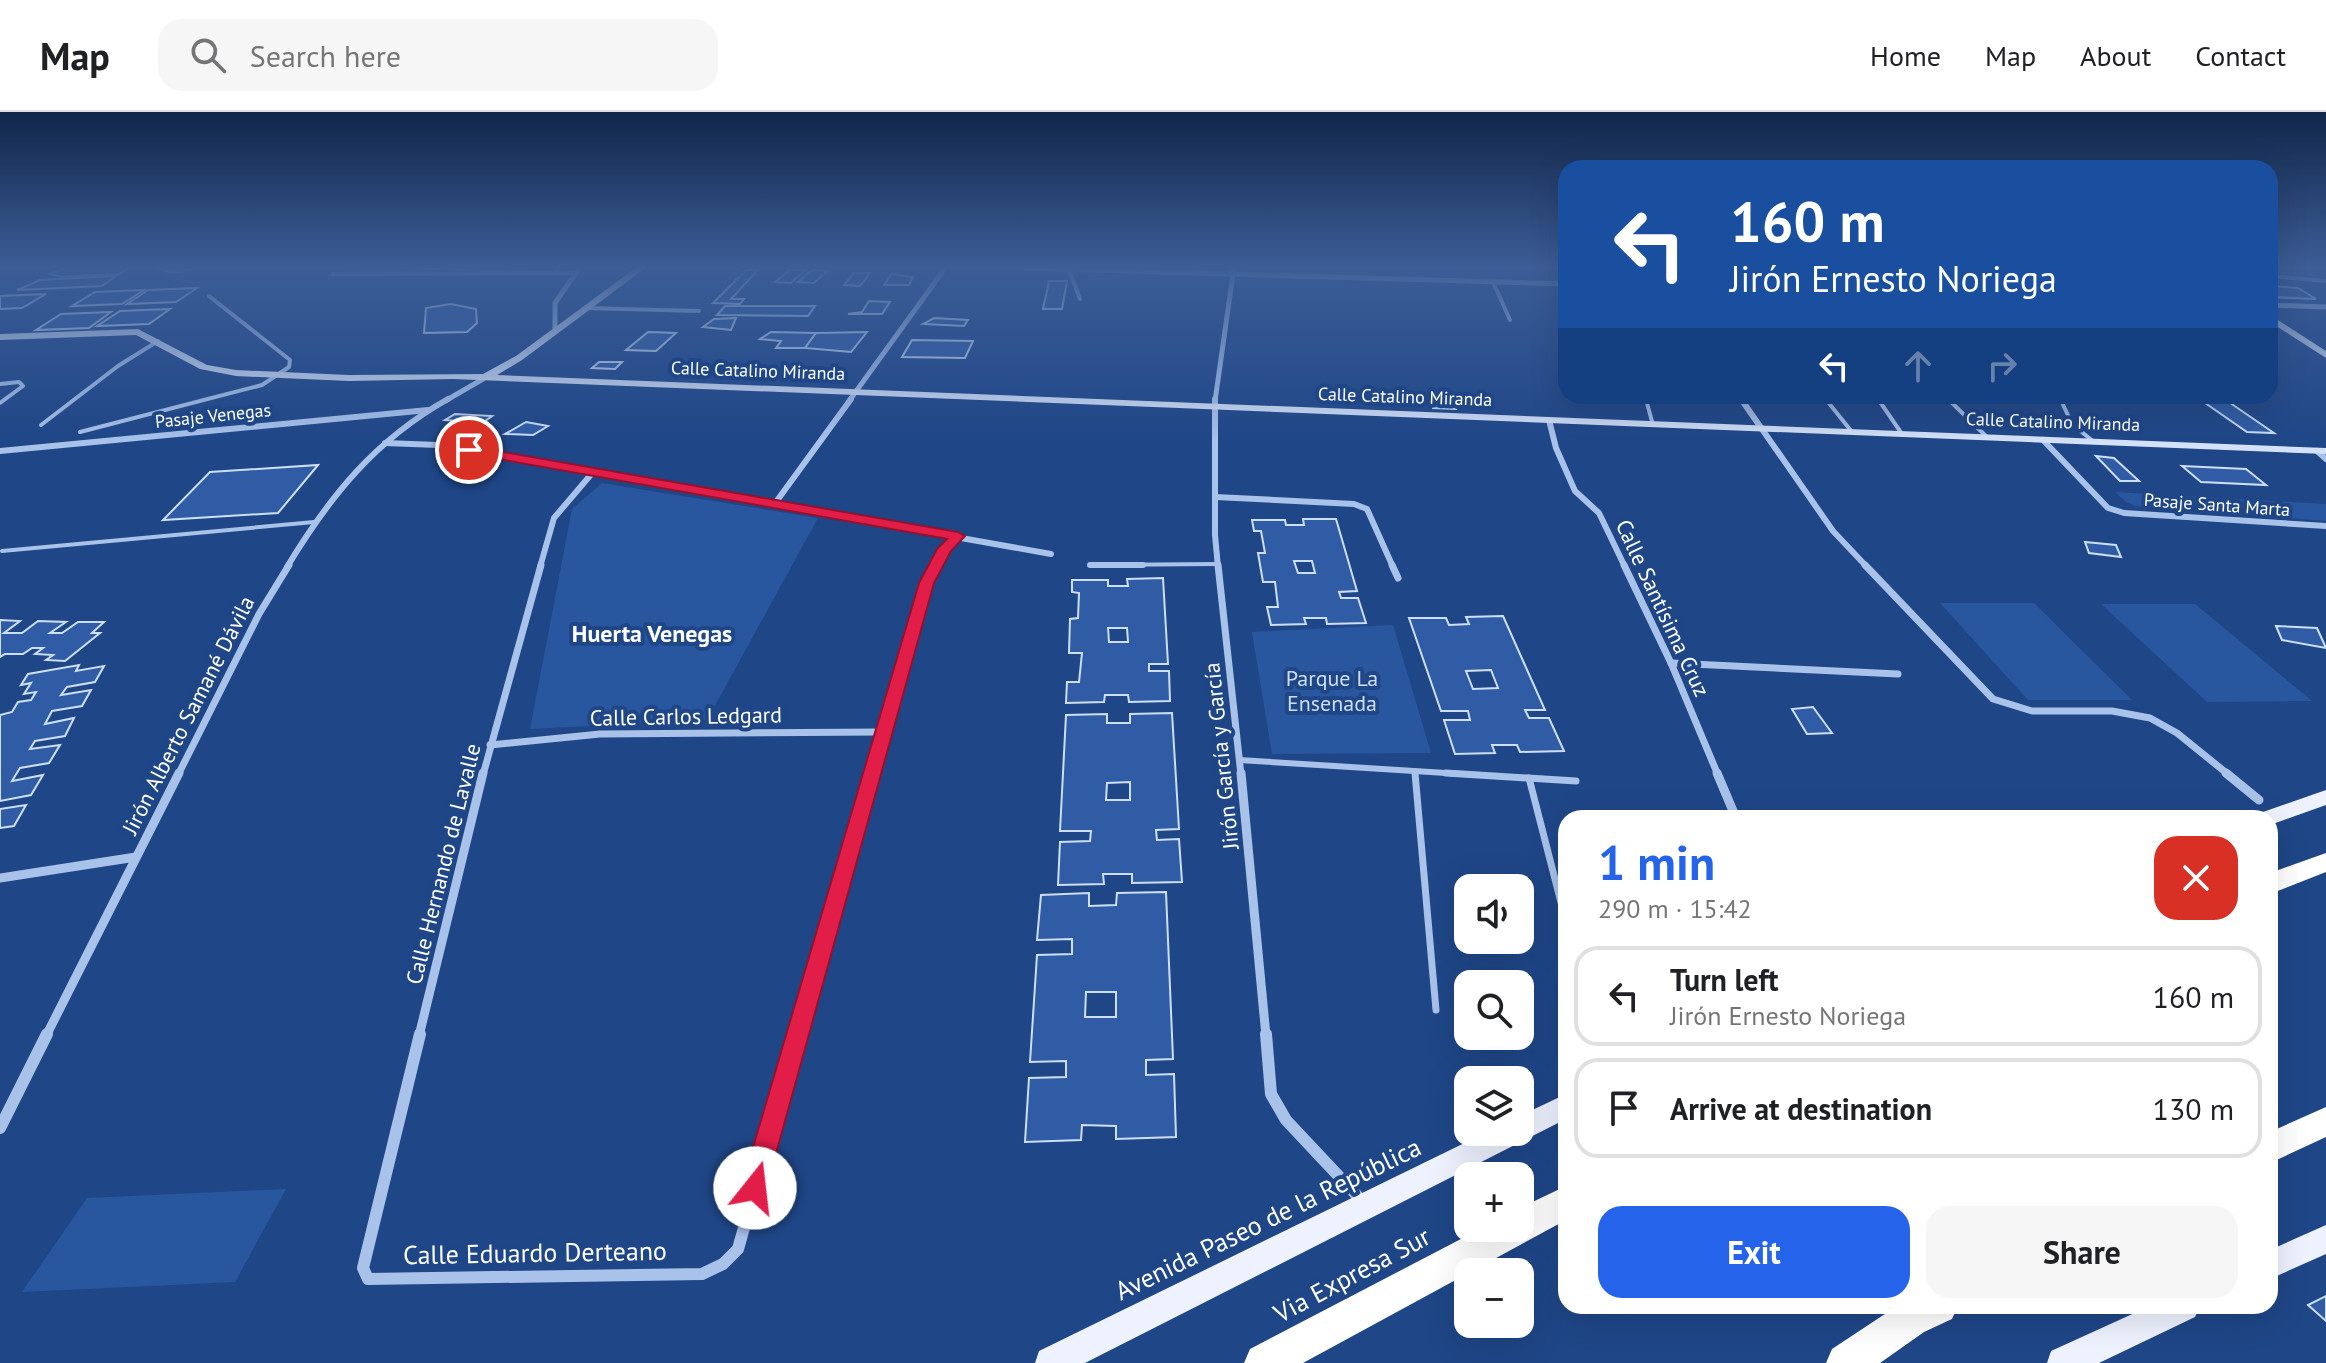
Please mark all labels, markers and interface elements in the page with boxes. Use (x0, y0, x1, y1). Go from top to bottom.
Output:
search box (158, 19, 718, 91)
text: Map (40, 31, 110, 80)
icon: search (186, 33, 230, 77)
text: Search here (250, 36, 401, 75)
text: Home (1870, 37, 1941, 74)
text: Map (1985, 37, 2036, 74)
text: About (2080, 37, 2151, 74)
text: Contact (2195, 37, 2286, 74)
text: 160 m (1730, 185, 1885, 257)
icon: left (1598, 192, 1702, 296)
text: Jirón Ernesto Noriega (1730, 255, 2057, 302)
icon: left (1812, 344, 1856, 388)
icon: ahead (1896, 344, 1940, 388)
icon: right (1980, 344, 2024, 388)
street label: Calle Catalino Miranda (671, 356, 845, 385)
street label: Calle Catalino Miranda (1318, 382, 1492, 411)
street label: Pasaje Venegas (154, 398, 272, 433)
street label: Calle Catalino Miranda (1966, 407, 2140, 436)
pin (435, 416, 503, 484)
icon: arrive (447, 428, 491, 472)
street label: Pasaje Santa Marta (2143, 488, 2291, 521)
street label: Calle Santísima Cruz (1610, 515, 1716, 701)
street label: Jirón Alberto Samané Dávila (115, 591, 260, 840)
district label: Huerta Venegas (572, 618, 732, 649)
street label: Jirón García y García (1197, 661, 1245, 852)
park label: Parque La Ensenada (1286, 664, 1378, 717)
street label: Calle Carlos Ledgard (590, 700, 782, 732)
street label: Calle Hernando de Lavalle (400, 741, 486, 987)
text: 1 min (1598, 831, 1715, 893)
button: close (2154, 836, 2238, 920)
map controls (1454, 874, 1534, 1338)
button: sound (1454, 874, 1534, 954)
text: 290 m · 15:42 (1598, 892, 1752, 925)
text: Turn left (1670, 960, 1778, 999)
button: search (1454, 970, 1534, 1050)
icon: left (1602, 974, 1646, 1018)
text: 160 m (2153, 977, 2234, 1016)
text: Jirón Ernesto Noriega (1670, 999, 1906, 1032)
button: layers (1454, 1066, 1534, 1146)
icon: arrive (1602, 1086, 1646, 1130)
text: Arrive at destination (1670, 1089, 1932, 1128)
text: 130 m (2153, 1089, 2234, 1128)
street label: Avenida Paseo de la República (1109, 1130, 1426, 1307)
position arrow (713, 1146, 797, 1230)
button: + (1454, 1162, 1534, 1242)
button: Exit (1598, 1206, 1910, 1298)
button: Share (1926, 1206, 2238, 1298)
street label: Via Expresa Sur (1267, 1219, 1436, 1330)
street label: Calle Eduardo Derteano (403, 1234, 667, 1271)
button: − (1454, 1258, 1534, 1338)

